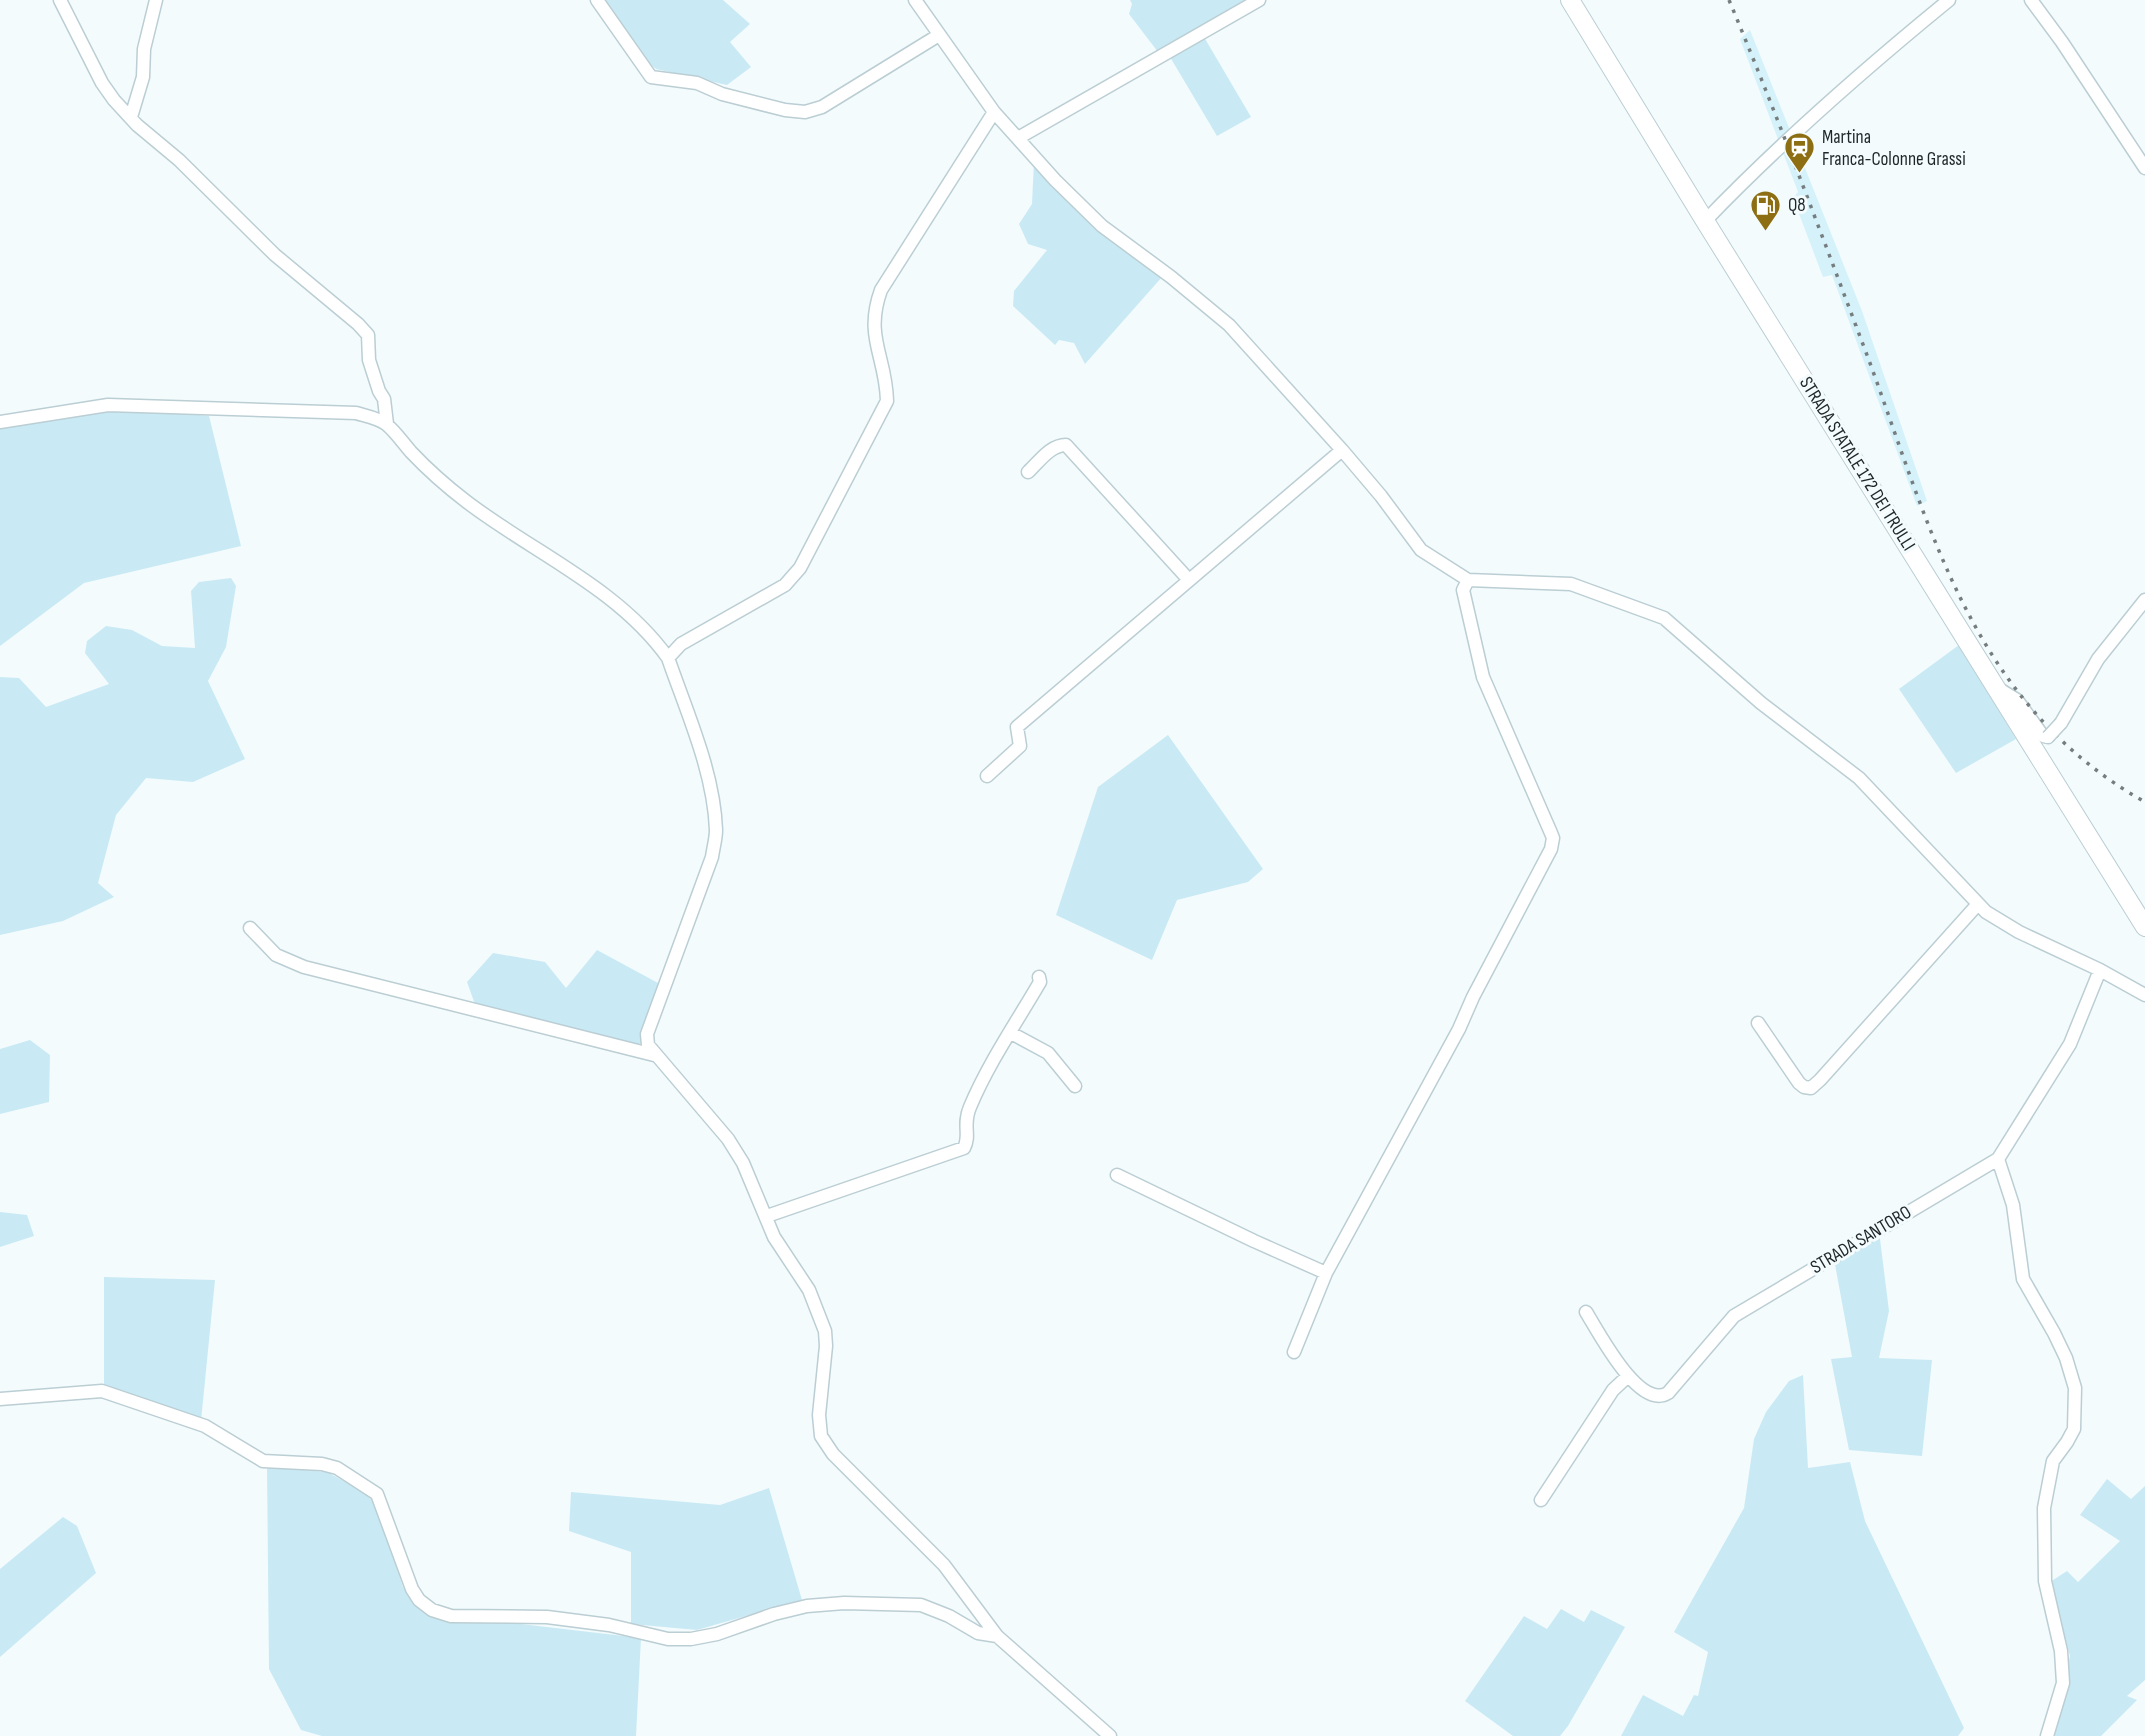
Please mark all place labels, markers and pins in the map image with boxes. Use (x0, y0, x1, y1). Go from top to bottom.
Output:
place label: Martina Franca-Colonne Grassi (1822, 126, 1966, 171)
station icon: Martina Franca-Colonne Grassi (1782, 131, 1816, 175)
fuel station icon: Q8 (1748, 188, 1782, 232)
place label: Q8 (1788, 194, 1806, 217)

